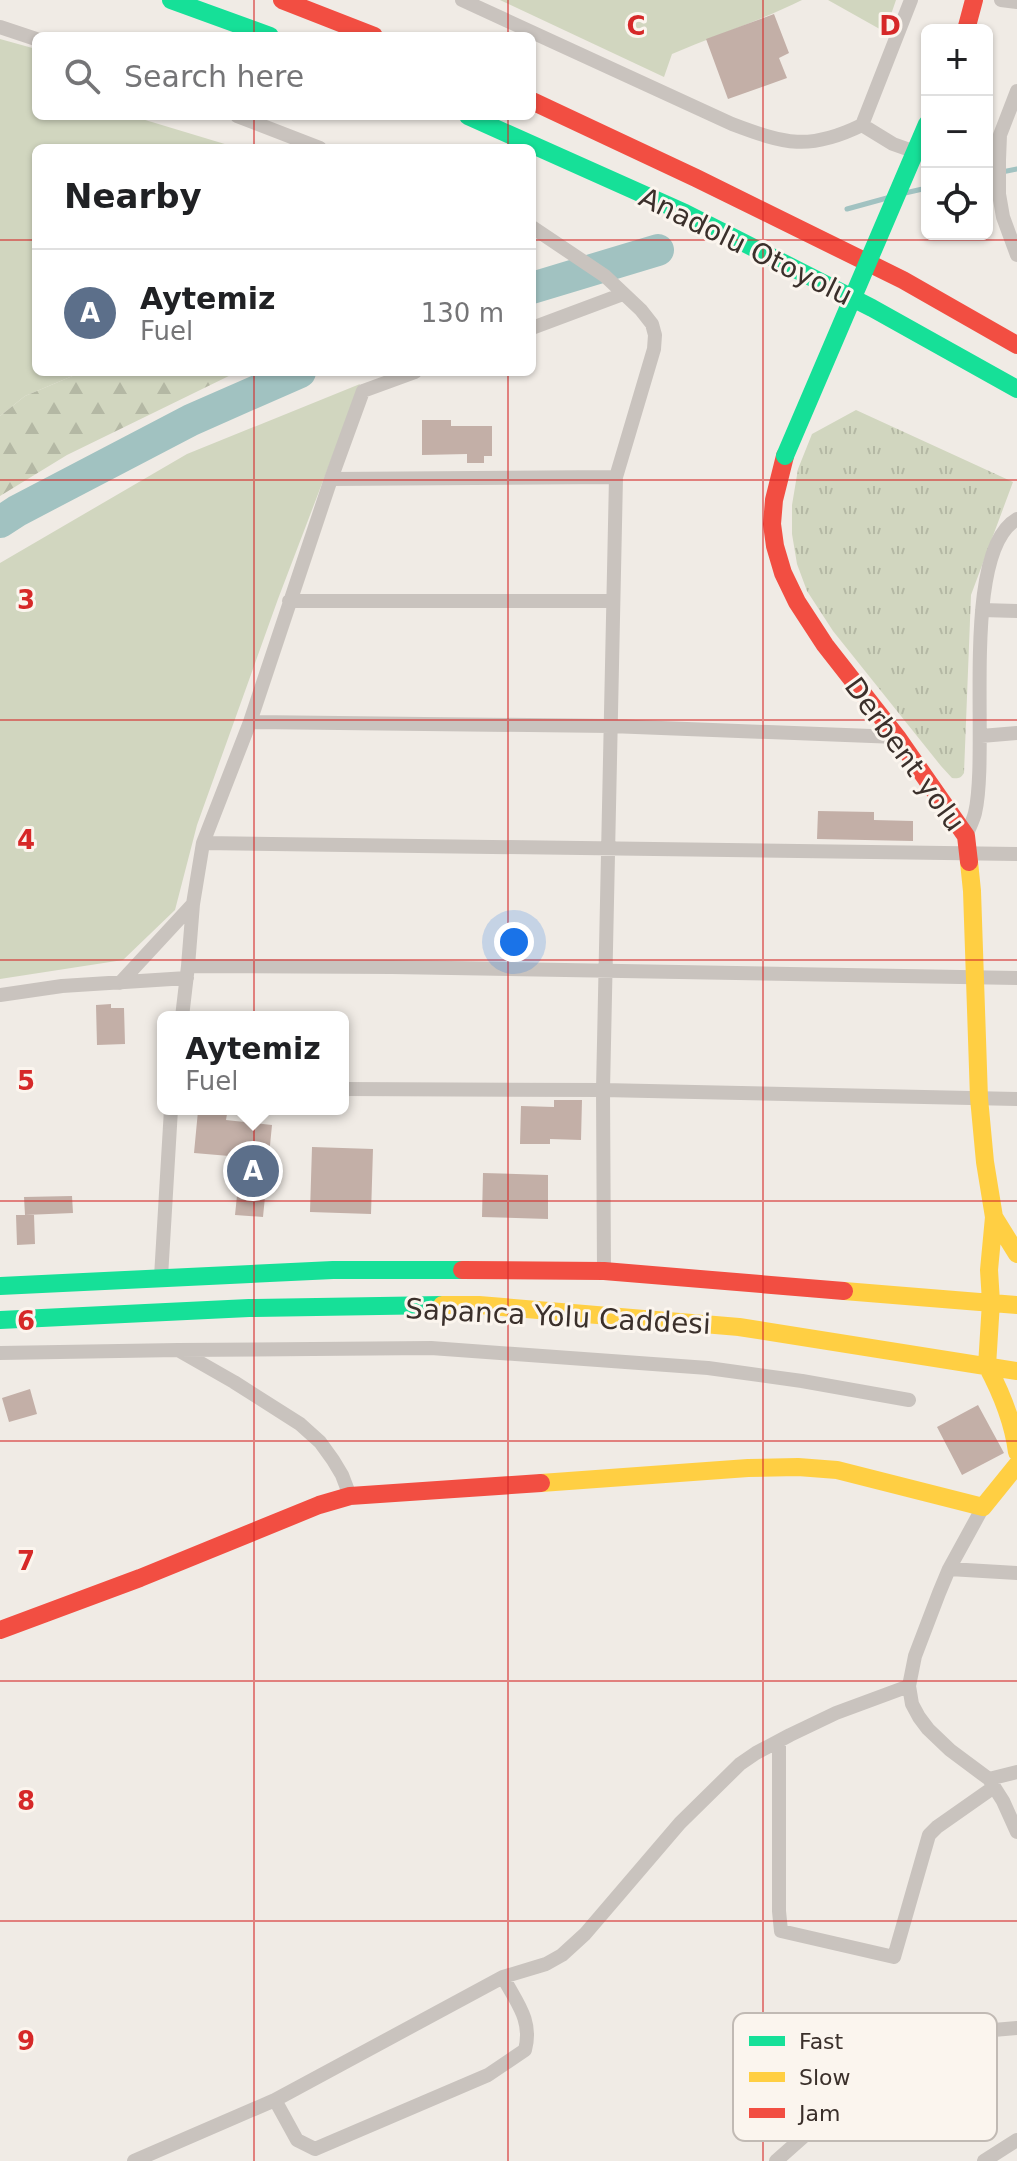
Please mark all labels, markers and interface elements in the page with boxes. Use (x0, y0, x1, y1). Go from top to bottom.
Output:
text: C (626, 11, 646, 41)
text: D (879, 11, 901, 41)
map controls (921, 24, 993, 240)
button: + (921, 24, 993, 96)
search box (32, 32, 536, 120)
icon: search (60, 54, 104, 98)
text: Search here (124, 59, 304, 94)
button: − (921, 96, 993, 168)
button: locate (921, 168, 993, 240)
text: Nearby (64, 176, 202, 216)
street label: Anadolu Otoyolu (634, 181, 858, 312)
text: Aytemiz (140, 281, 275, 316)
text: A (80, 298, 100, 328)
text: 130 m (421, 298, 504, 328)
text: Fuel (140, 316, 193, 346)
text: 3 (17, 585, 35, 615)
street label: Derbent yolu (838, 671, 971, 838)
text: 4 (17, 825, 35, 855)
your location (494, 922, 534, 962)
popup (157, 1011, 349, 1115)
text: Aytemiz (185, 1031, 321, 1066)
text: 5 (17, 1066, 35, 1096)
text: Fuel (185, 1066, 239, 1096)
pin: A (227, 1141, 279, 1201)
street label: Sapanca Yolu Caddesi (404, 1292, 712, 1341)
text: 6 (17, 1306, 35, 1336)
text: 7 (17, 1546, 35, 1576)
text: 8 (17, 1786, 35, 1816)
legend (733, 2013, 997, 2141)
text: 9 (17, 2026, 35, 2056)
text: Fast (799, 2029, 844, 2054)
text: Slow (799, 2065, 851, 2090)
text: Jam (797, 2101, 840, 2126)

